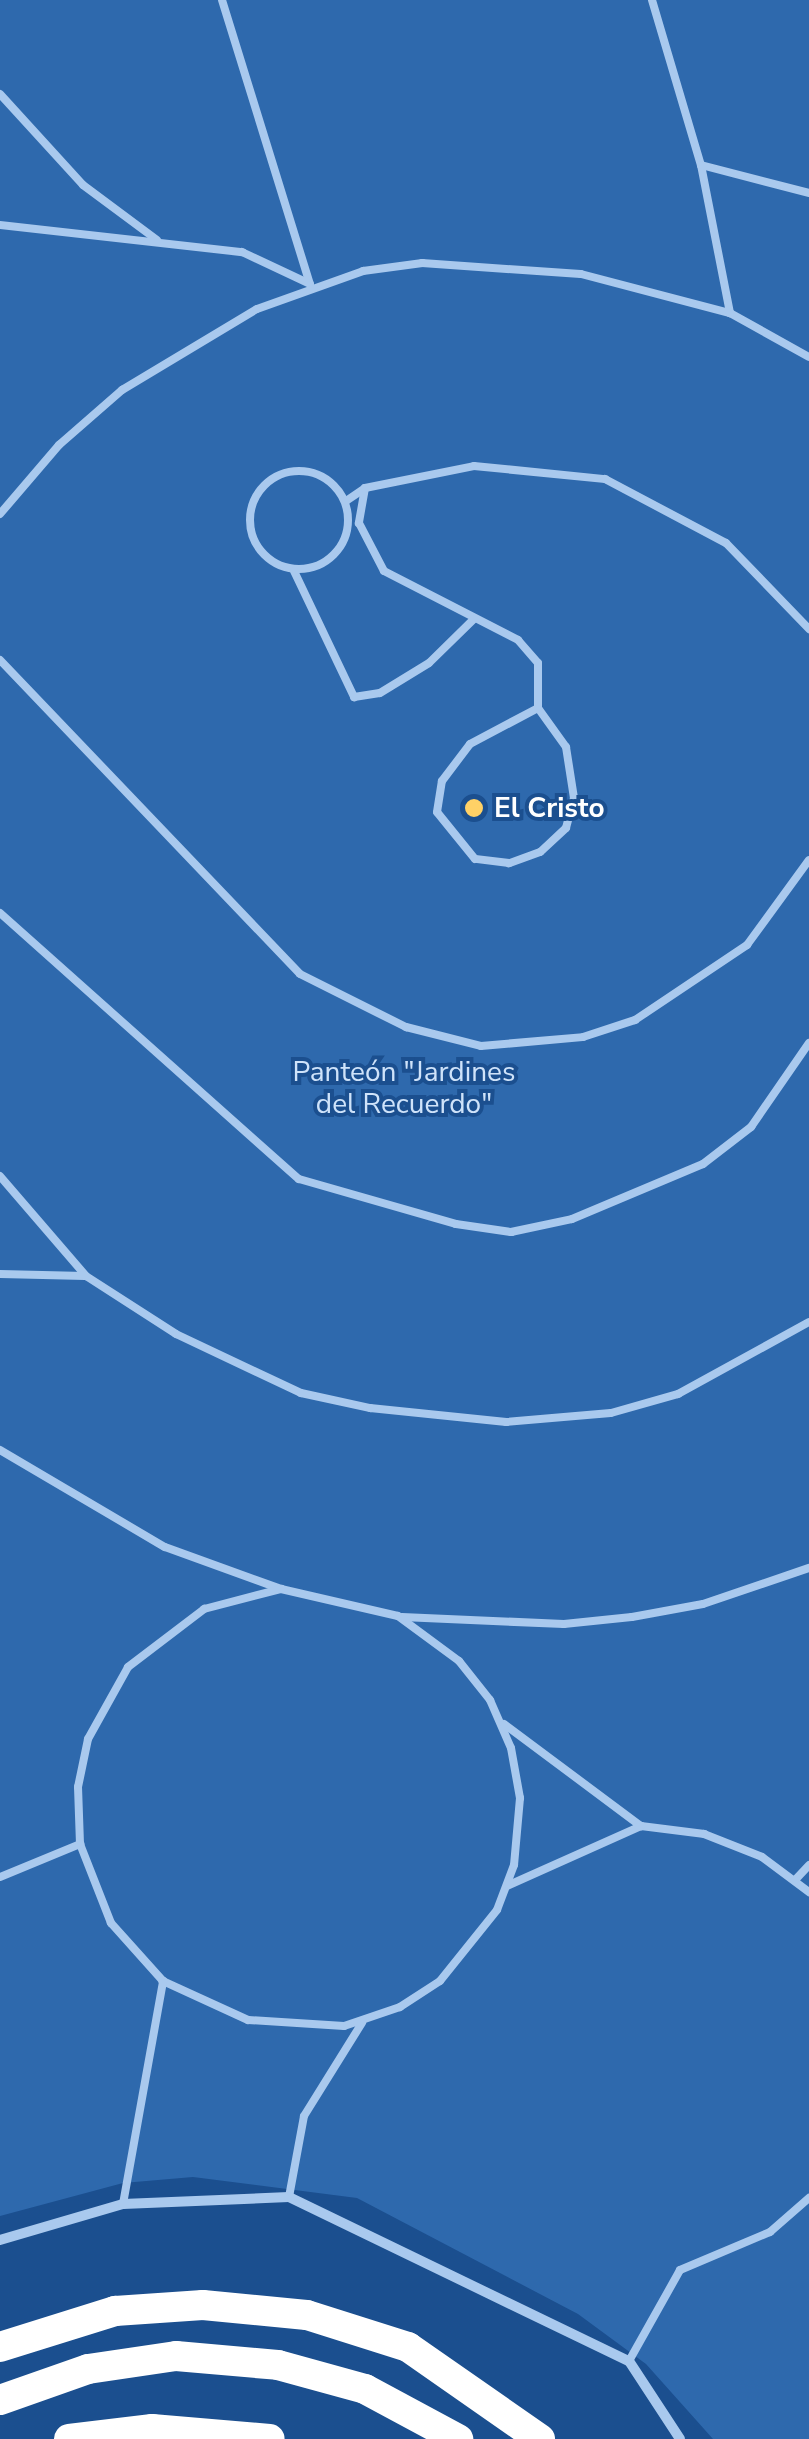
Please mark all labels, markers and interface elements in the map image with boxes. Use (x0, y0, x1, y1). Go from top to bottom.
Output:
place label: El Cristo (494, 791, 605, 825)
marker: El Cristo (463, 797, 485, 819)
park label: Panteón "Jardines del Recuerdo" (293, 1055, 515, 1121)

